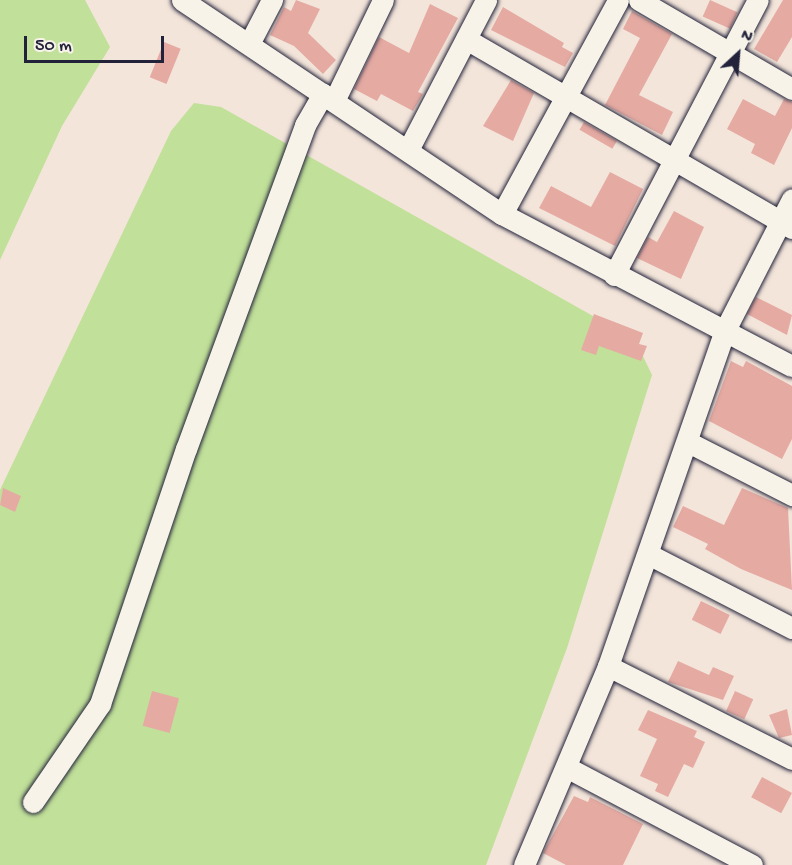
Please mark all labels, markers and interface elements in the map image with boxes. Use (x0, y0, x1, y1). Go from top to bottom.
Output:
scale bar (27, 24, 166, 62)
north arrow (708, 24, 768, 84)
text: N (737, 27, 755, 48)
text: 50 m (35, 36, 72, 57)

